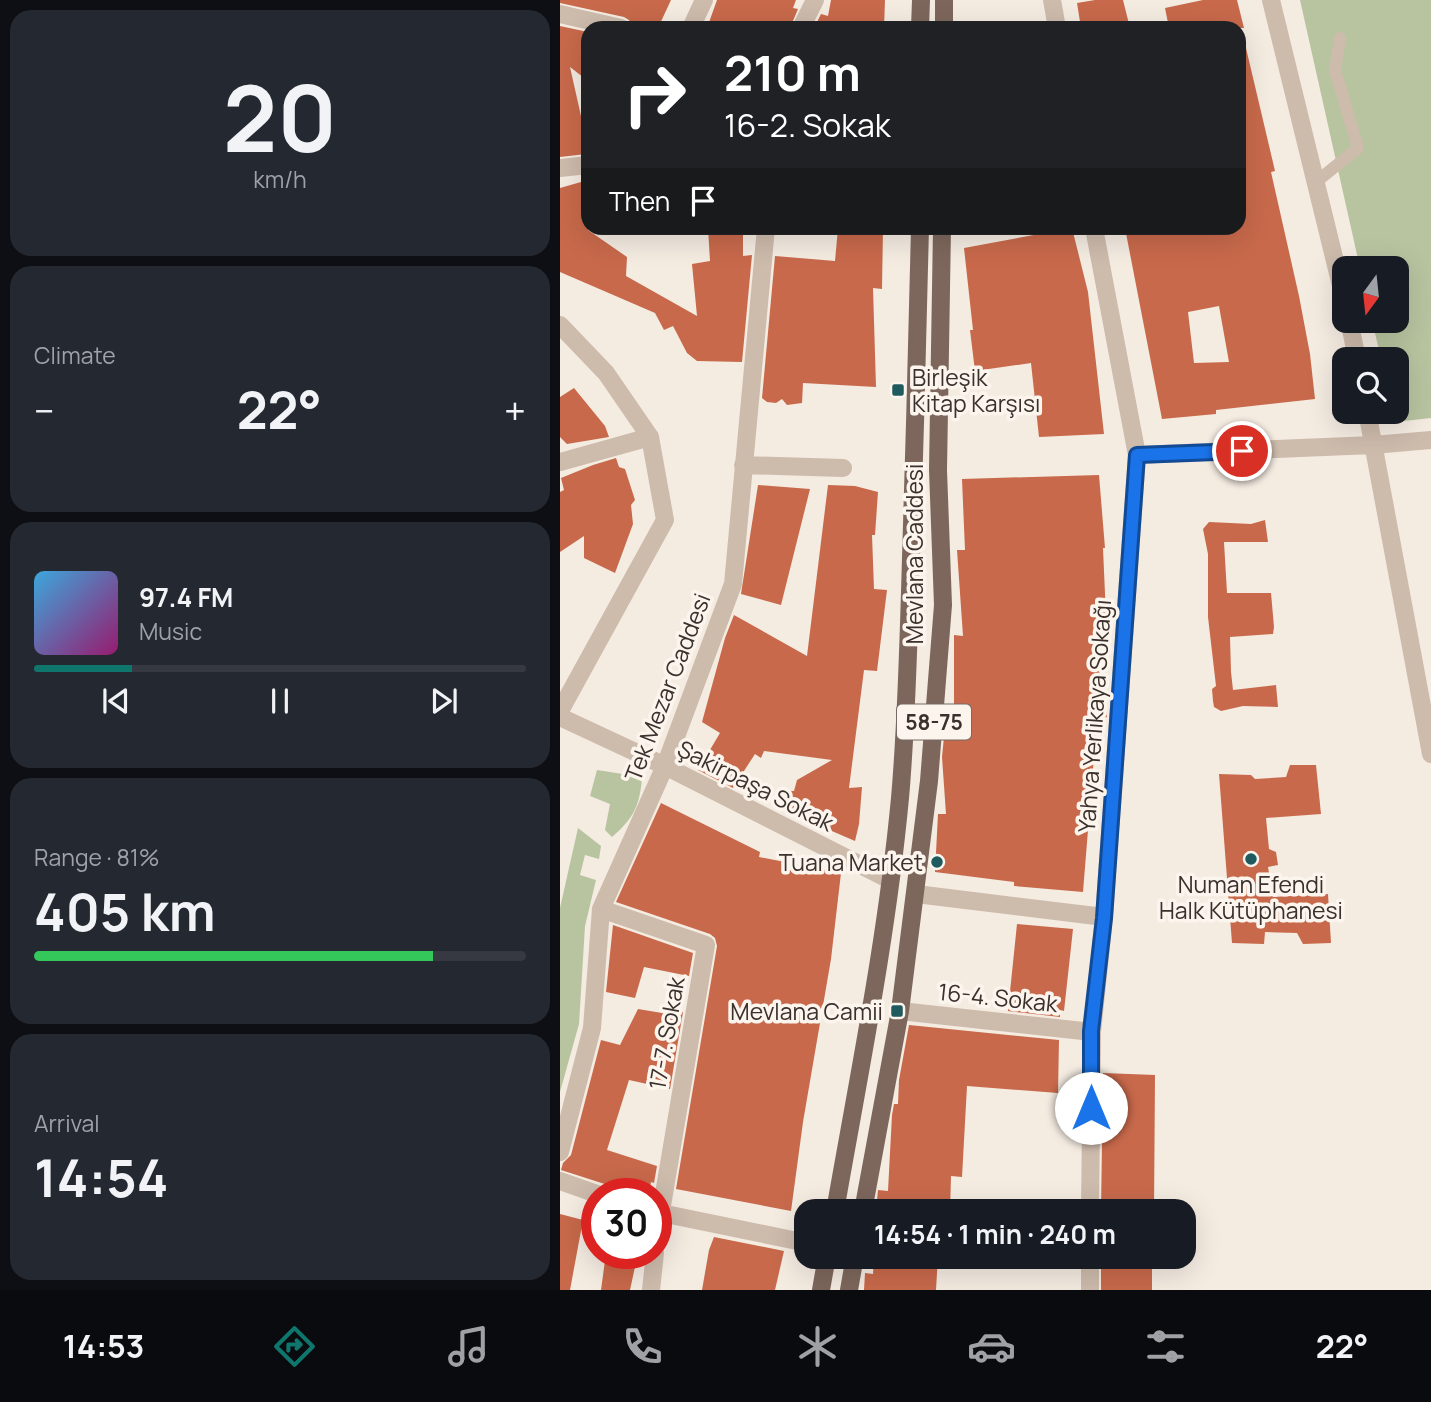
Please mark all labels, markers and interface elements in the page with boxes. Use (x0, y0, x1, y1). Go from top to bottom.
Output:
text: 210 m (724, 39, 861, 106)
icon: right (609, 49, 700, 140)
text: 20 (223, 55, 337, 179)
text: 16-2. Sokak (724, 103, 891, 147)
text: km/h (253, 163, 307, 195)
icon: arrive (684, 182, 722, 220)
text: Then (609, 183, 670, 219)
north arrow (1332, 256, 1409, 332)
map controls (1332, 256, 1409, 424)
text: Climate (34, 339, 116, 371)
button: search (1332, 347, 1409, 424)
place label: Birleşik Kitap Karşısı (912, 361, 1040, 419)
text: 22° (237, 374, 322, 445)
marker: Birleşik Kitap Karşısı (890, 382, 906, 398)
text: − (34, 384, 55, 436)
text: + (504, 384, 526, 436)
pin (1212, 421, 1272, 481)
icon: arrive (1223, 432, 1261, 470)
street label: Mevlana Caddesi (898, 464, 930, 644)
text: 97.4 FM (139, 579, 233, 615)
street label: Tek Mezar Caddesi (616, 589, 718, 785)
street label: Yahya Yerlikaya Sokağı (1070, 598, 1118, 834)
text: Music (139, 615, 202, 647)
icon: previous (97, 682, 135, 720)
icon: pause (261, 682, 299, 720)
icon: next (425, 682, 463, 720)
road number: 58-75 (897, 704, 971, 740)
street label: Şakirpaşa Sokak (672, 732, 840, 838)
text: Range · 81% (34, 841, 159, 873)
place label: Tuana Market (779, 846, 923, 878)
marker: Numan Efendi Halk Kütüphanesi (1243, 851, 1259, 867)
marker: Tuana Market (929, 854, 945, 870)
place label: Numan Efendi Halk Kütüphanesi (1159, 868, 1343, 926)
text: 405 km (34, 876, 215, 947)
street label: 17-7. Sokak (640, 974, 692, 1092)
street label: 16-4. Sokak (937, 975, 1060, 1019)
place label: Mevlana Camii (730, 995, 883, 1027)
marker: Mevlana Camii (889, 1003, 905, 1019)
position arrow (1054, 1071, 1128, 1145)
text: Arrival (34, 1107, 100, 1139)
text: 14:54 (34, 1142, 168, 1213)
speed limit sign: 30 (581, 1178, 672, 1269)
text: 14:54 · 1 min · 240 m (874, 1216, 1116, 1252)
icon: directions (270, 1322, 319, 1371)
icon: music (444, 1322, 493, 1371)
icon: phone (618, 1322, 667, 1371)
icon: climate (793, 1322, 842, 1371)
icon: car (967, 1322, 1016, 1371)
icon: filters (1141, 1322, 1190, 1371)
text: 14:53 (63, 1324, 144, 1368)
text: 22° (1316, 1324, 1368, 1368)

